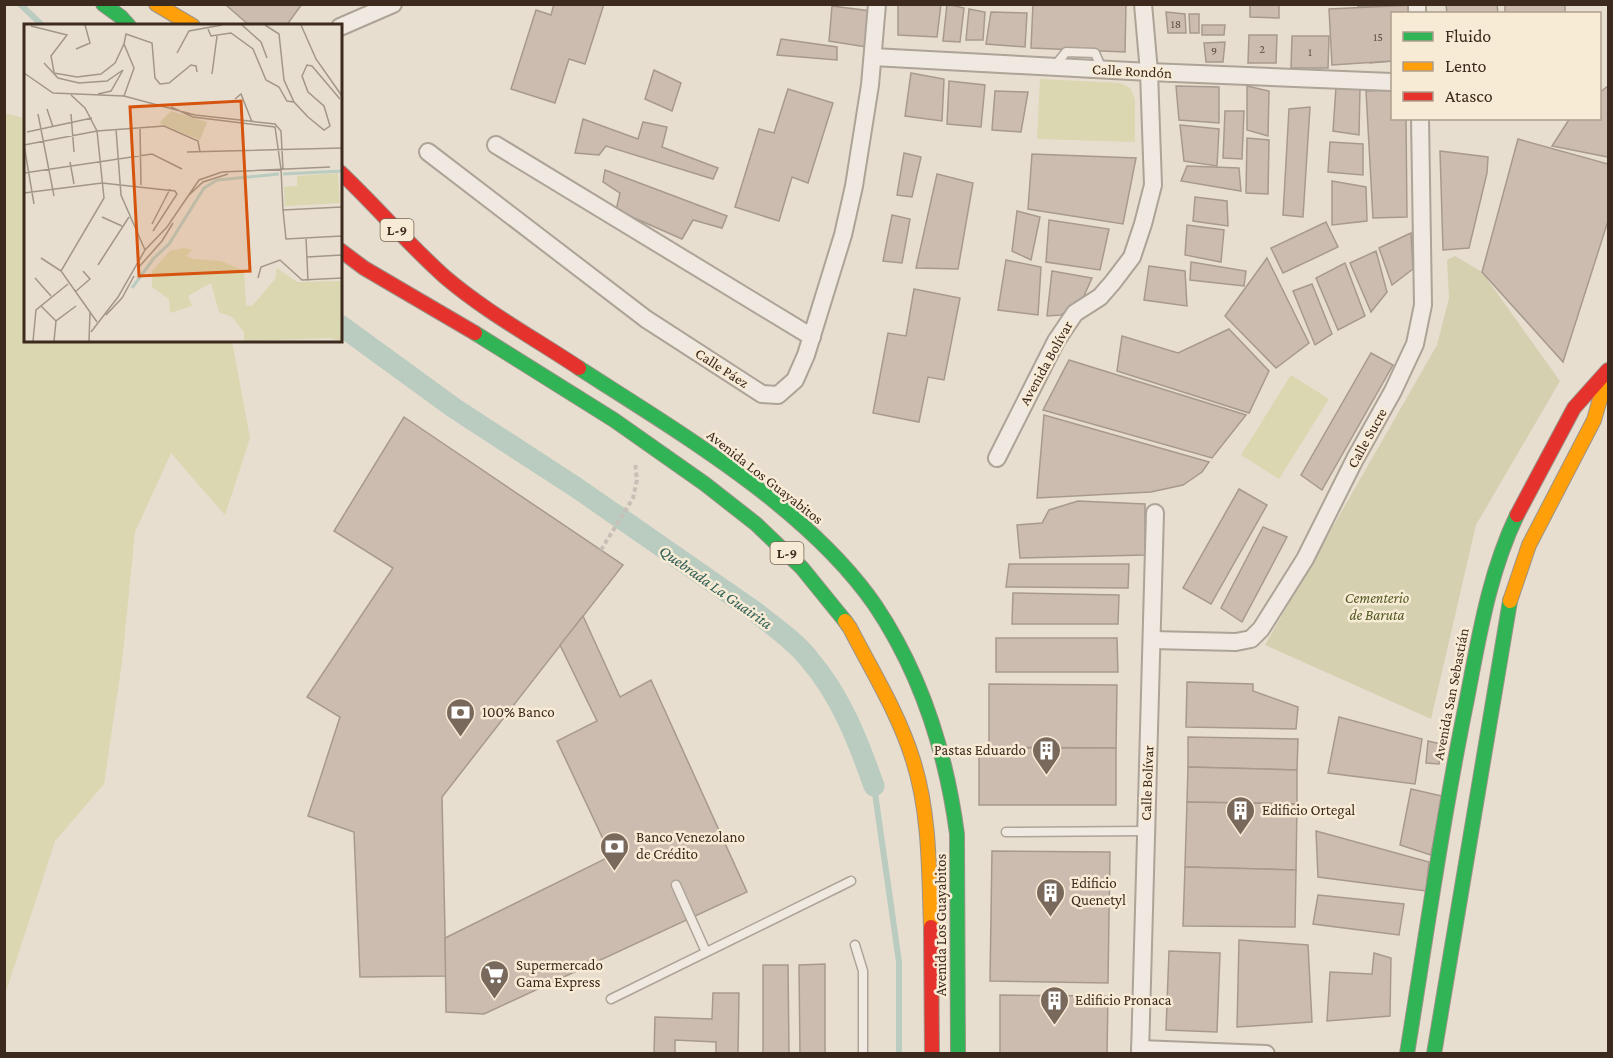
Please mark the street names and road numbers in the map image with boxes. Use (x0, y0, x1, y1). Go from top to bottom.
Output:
street label: Calle Rondón (1092, 61, 1172, 81)
road number: L-9 (380, 219, 414, 241)
street label: Avenida Bolívar (1016, 318, 1076, 408)
street label: Calle Páez (692, 345, 752, 391)
street label: Calle Sucre (1344, 405, 1390, 471)
street label: Avenida Los Guayabitos (703, 427, 826, 528)
road number: L-9 (770, 542, 804, 564)
street label: Avenida San Sebastián (1430, 627, 1472, 761)
street label: Calle Bolívar (1138, 744, 1156, 821)
street label: Avenida Los Guayabitos (933, 854, 950, 996)

